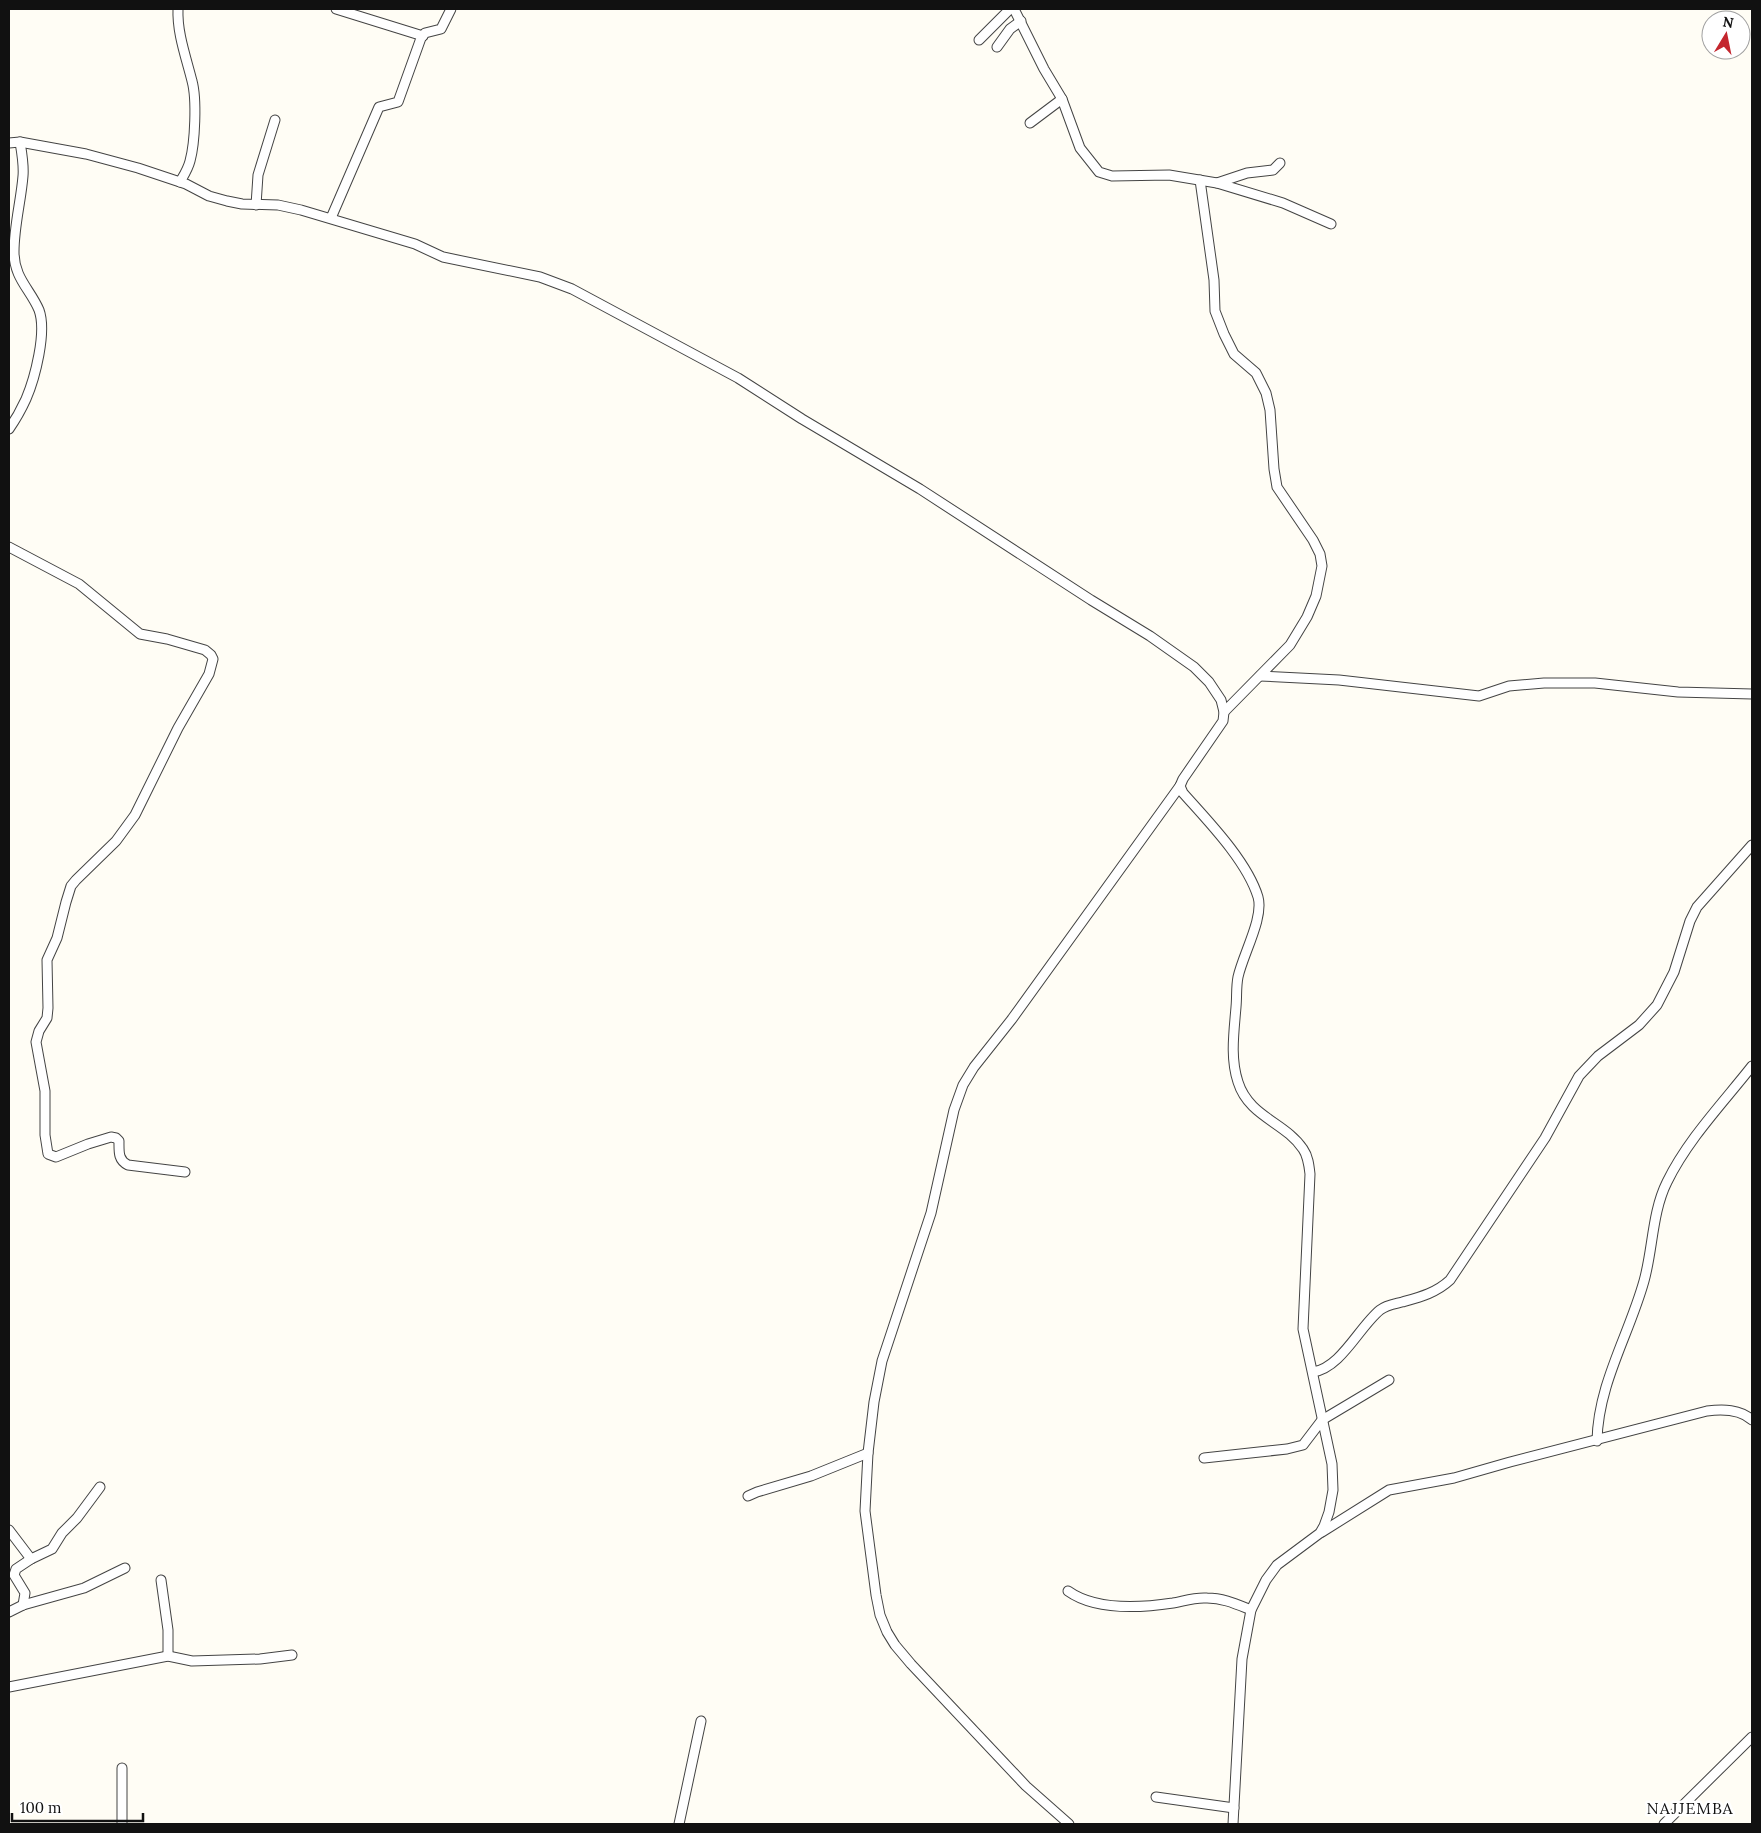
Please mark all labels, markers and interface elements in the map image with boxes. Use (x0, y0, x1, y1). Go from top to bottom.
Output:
north arrow (1701, 10, 1751, 60)
text: N (1721, 12, 1735, 32)
scale bar (12, 1790, 144, 1822)
text: 100 m (20, 1798, 61, 1817)
district label: NAJJEMBA (1646, 1798, 1734, 1818)

